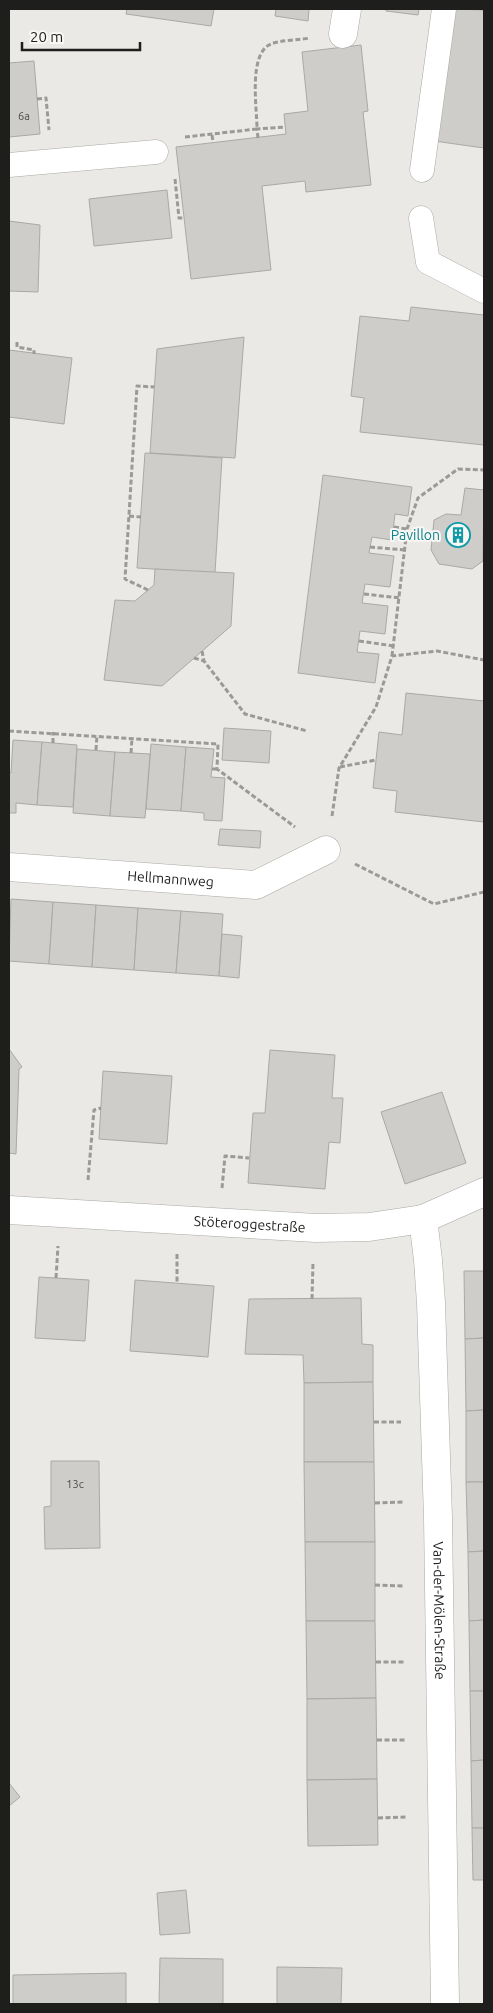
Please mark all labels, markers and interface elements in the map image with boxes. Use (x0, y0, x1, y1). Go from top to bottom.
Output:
scale bar (22, 20, 140, 52)
text: 20 m (30, 28, 63, 45)
house number: 6a (18, 110, 30, 122)
building icon: Pavillon (445, 522, 471, 548)
place label: Pavillon (391, 527, 440, 543)
street label: Hellmannweg (127, 868, 214, 890)
street label: Stöteroggestraße (193, 1213, 306, 1235)
house number: 13c (66, 1478, 84, 1490)
street label: Van-der-Mölen-Straße (430, 1541, 448, 1680)

